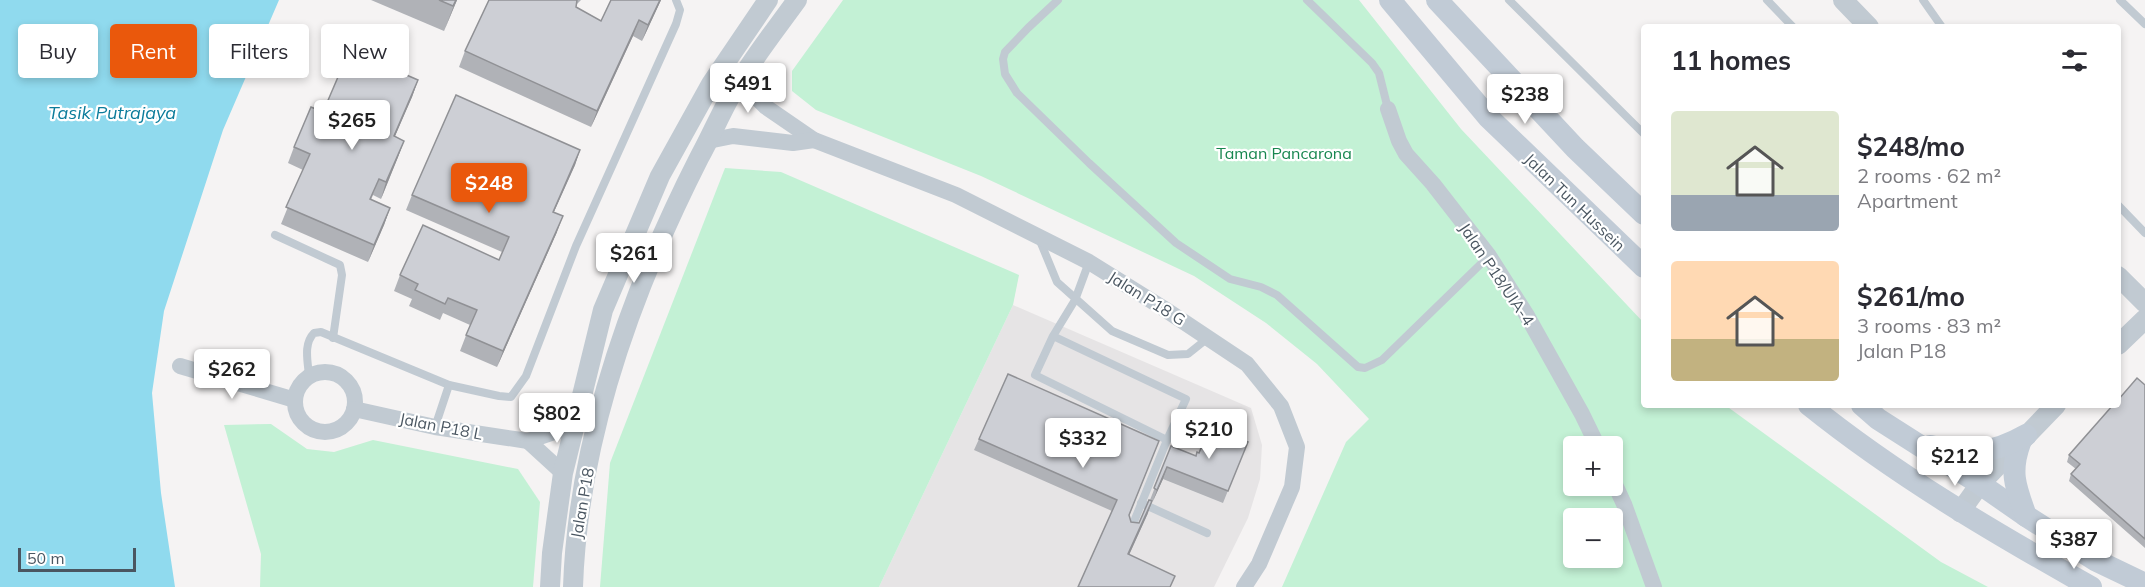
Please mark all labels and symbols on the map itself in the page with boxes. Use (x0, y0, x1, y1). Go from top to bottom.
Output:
pin: $491 (712, 63, 784, 114)
pin: $238 (1489, 74, 1561, 125)
pin: $265 (316, 100, 388, 151)
water label: Tasik Putrajaya (48, 101, 176, 124)
park label: Taman Pancarona (1216, 143, 1352, 163)
street label: Jalan Tun Hussein (1520, 149, 1630, 255)
pin: $248 (453, 163, 525, 214)
street label: Jalan P18/UIA-4 (1455, 219, 1539, 330)
pin: $261 (598, 233, 670, 284)
street label: Jalan P18 G (1105, 266, 1189, 330)
pin: $262 (196, 349, 268, 400)
pin: $802 (521, 393, 593, 444)
street label: Jalan P18 L (398, 408, 485, 444)
pin: $210 (1173, 409, 1245, 460)
pin: $332 (1047, 418, 1119, 469)
pin: $212 (1919, 436, 1991, 487)
street label: Jalan P18 (566, 466, 598, 540)
pin: $387 (2038, 519, 2110, 570)
scale bar (18, 545, 136, 572)

